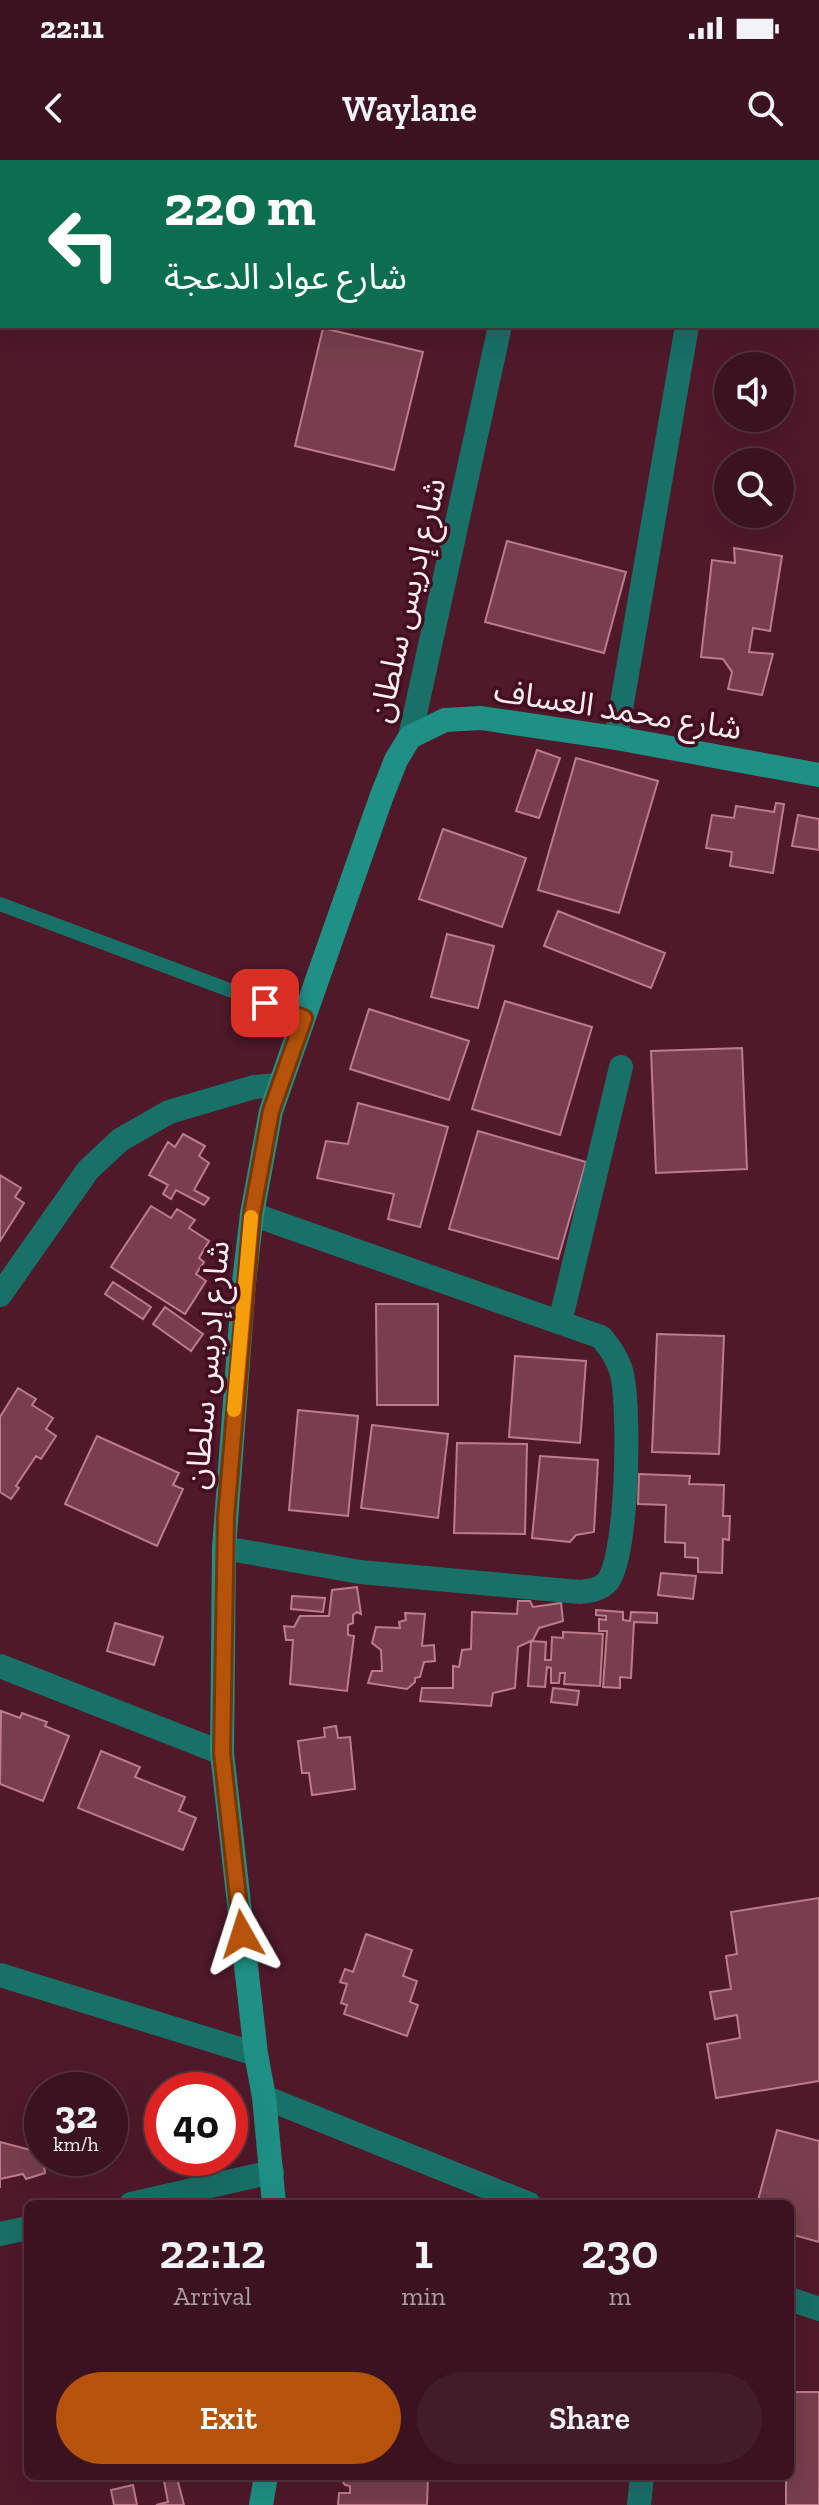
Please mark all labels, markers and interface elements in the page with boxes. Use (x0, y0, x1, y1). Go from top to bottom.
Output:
text: 22:11 (40, 10, 104, 46)
icon: back (32, 86, 76, 130)
icon: search (743, 86, 787, 130)
text: Waylane (342, 87, 477, 130)
text: 220 m (164, 172, 316, 239)
icon: left (32, 192, 136, 296)
text: شارع عواد الدعجة (164, 255, 407, 298)
map controls (714, 352, 794, 528)
button: sound (714, 352, 794, 432)
button: search (714, 448, 794, 528)
street label: شارع إدريس سلطان (360, 474, 458, 727)
street label: شارع محمد العساف (491, 671, 745, 752)
pin (231, 969, 299, 1037)
icon: arrive (243, 981, 287, 1025)
street label: شارع إدريس سلطان (177, 1239, 242, 1491)
position arrow (200, 1892, 284, 1976)
speed limit sign: 40 (144, 2072, 248, 2176)
text: 32 (55, 2090, 97, 2138)
text: km/h (53, 2132, 99, 2156)
text: 22:12 (159, 2223, 266, 2280)
text: 1 (414, 2223, 433, 2280)
text: 230 (581, 2223, 659, 2280)
text: Arrival (173, 2280, 252, 2312)
text: min (401, 2280, 446, 2312)
text: m (609, 2280, 631, 2312)
button: Exit (56, 2372, 401, 2464)
button: Share (417, 2372, 762, 2464)

